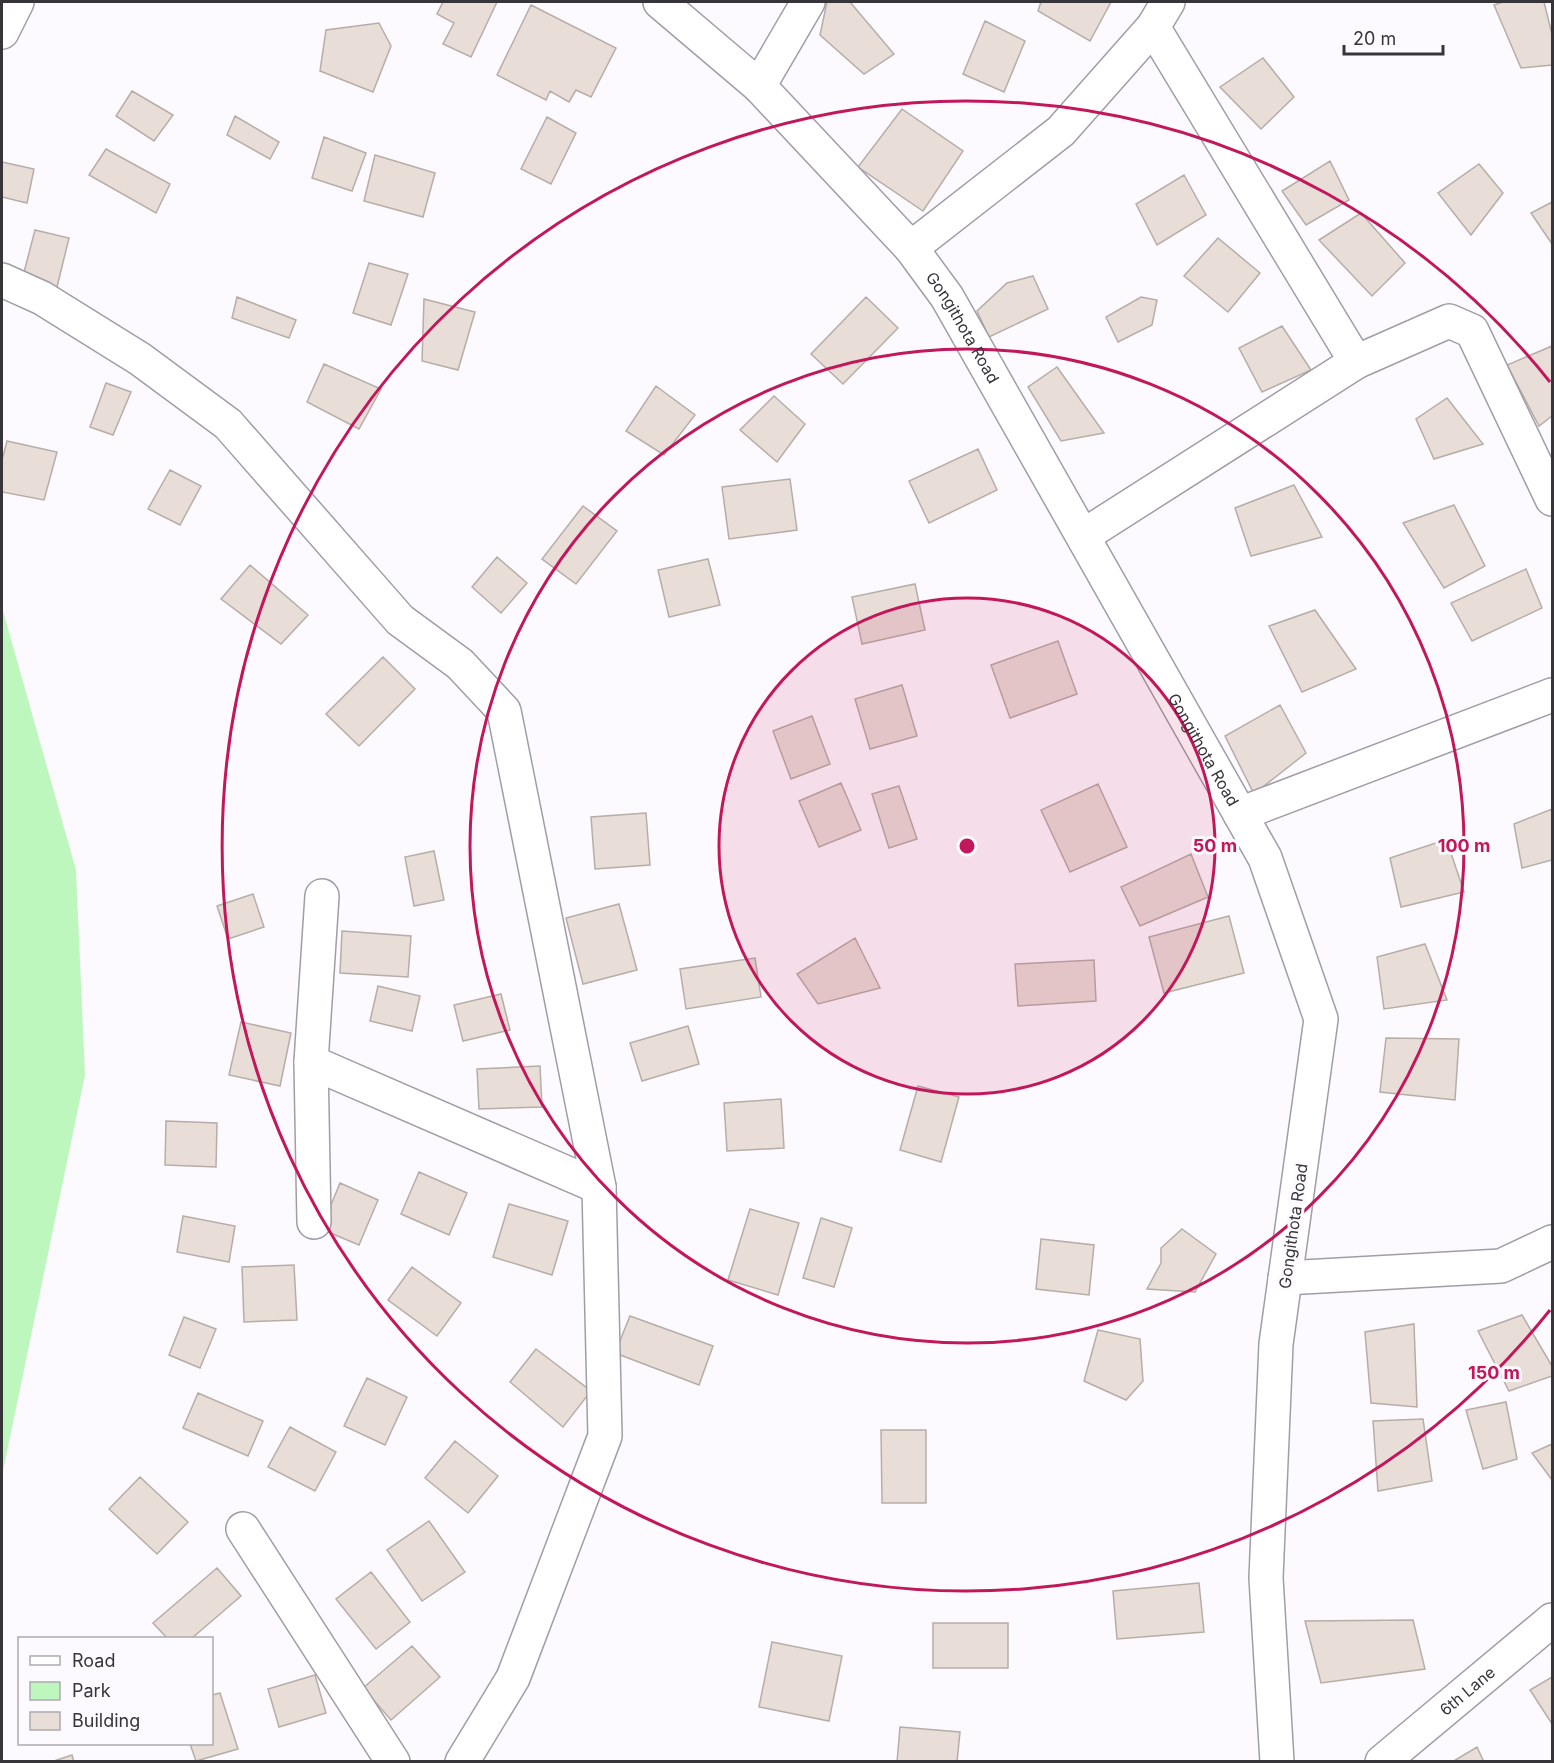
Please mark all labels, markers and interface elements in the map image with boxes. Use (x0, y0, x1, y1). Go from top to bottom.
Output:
scale bar (1344, 18, 1443, 56)
text: 20 m (1353, 28, 1396, 49)
street label: Gongithota Road (922, 268, 1004, 387)
street label: Gongithota Road (1164, 690, 1243, 809)
text: 50 m (1193, 835, 1237, 856)
text: 100 m (1438, 835, 1490, 856)
centre of rings (957, 836, 977, 856)
street label: Gongithota Road (1274, 1162, 1312, 1290)
text: 150 m (1468, 1362, 1520, 1383)
legend (18, 1637, 213, 1745)
text: Road (72, 1650, 115, 1671)
street label: 6th Lane (1435, 1662, 1499, 1720)
text: Park (72, 1680, 111, 1701)
text: Building (72, 1710, 140, 1731)

